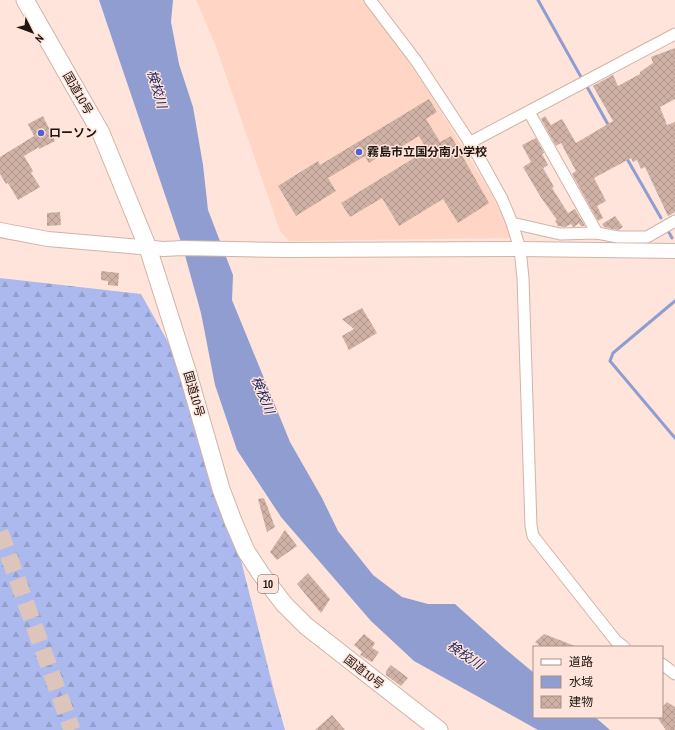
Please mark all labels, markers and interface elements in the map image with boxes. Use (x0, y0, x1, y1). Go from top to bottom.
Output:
north arrow (12, 12, 52, 52)
text: N (32, 32, 47, 46)
water label: 検校川 (143, 68, 171, 112)
street label: 国道10号 (59, 69, 97, 117)
place label: ローソン (49, 125, 97, 141)
marker: ローソン (36, 128, 46, 138)
place label: 霧島市立国分南小学校 (367, 144, 487, 160)
marker: 霧島市立国分南小学校 (354, 147, 364, 157)
street label: 国道10号 (180, 369, 208, 419)
water label: 検校川 (248, 374, 279, 418)
road number: 10 (258, 575, 278, 593)
water label: 検校川 (444, 637, 488, 674)
legend (533, 646, 663, 718)
street label: 国道10号 (341, 651, 387, 693)
text: 道路 (569, 654, 593, 670)
text: 水域 (569, 674, 593, 690)
text: 建物 (569, 694, 593, 710)

